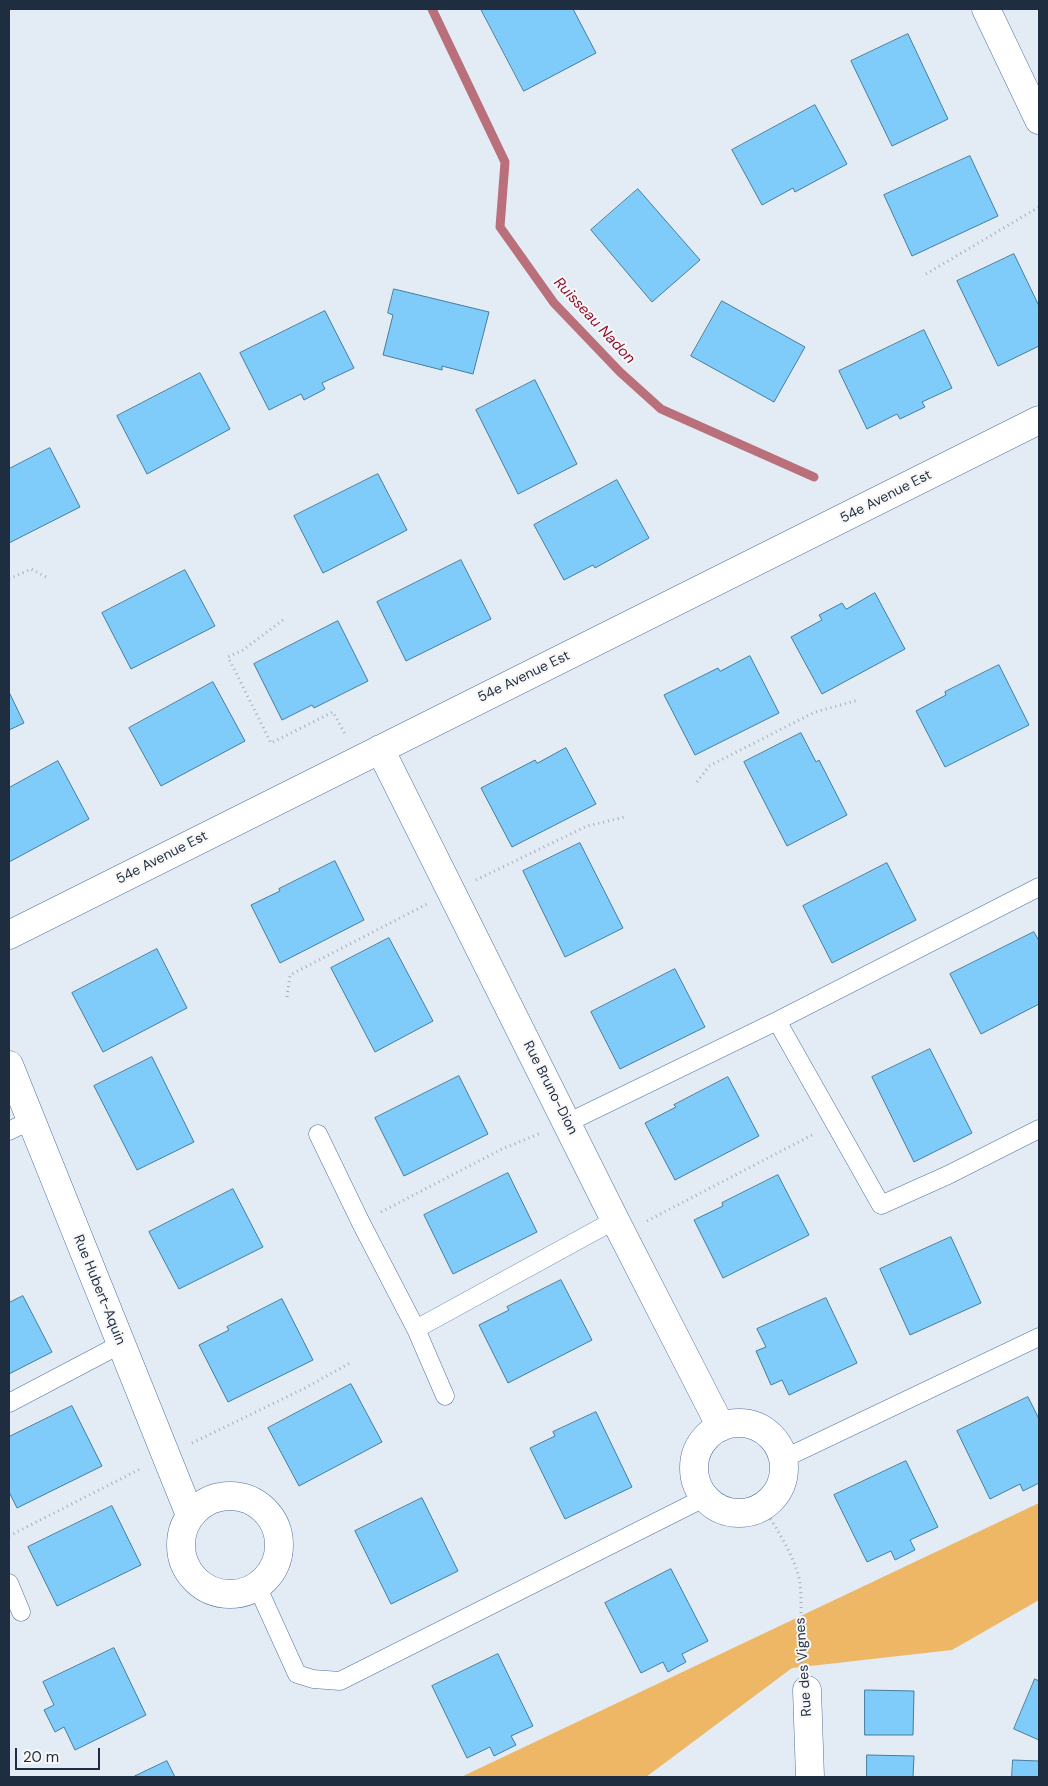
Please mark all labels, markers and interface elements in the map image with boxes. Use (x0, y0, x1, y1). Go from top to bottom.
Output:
water label: Ruisseau Nadon (549, 274, 639, 368)
street label: 54e Avenue Est (838, 467, 934, 527)
street label: 54e Avenue Est (475, 648, 573, 706)
street label: 54e Avenue Est (114, 828, 210, 888)
street label: Rue Bruno-Dion (519, 1038, 581, 1138)
street label: Rue Hubert-Aquin (69, 1233, 129, 1347)
street label: Rue des Vignes (792, 1617, 816, 1717)
scale bar (18, 1738, 102, 1770)
text: 20 m (23, 1747, 59, 1767)

